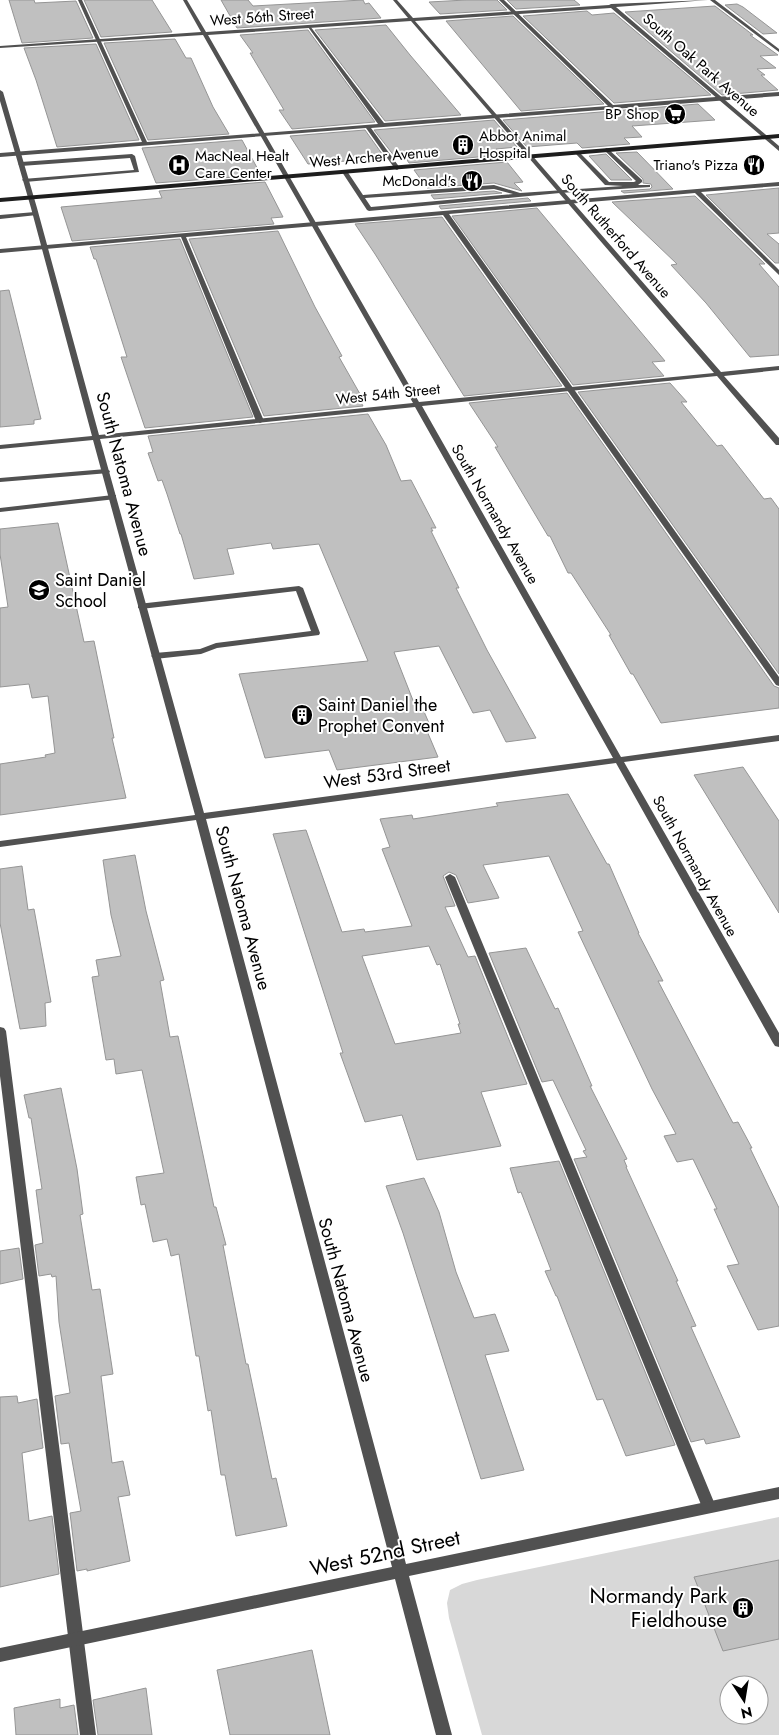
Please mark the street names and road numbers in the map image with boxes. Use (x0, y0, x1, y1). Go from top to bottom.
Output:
street label: West 56th Street (209, 2, 315, 32)
street label: South Oak Park Avenue (638, 8, 764, 122)
street label: West Archer Avenue (309, 140, 440, 174)
street label: South Rutherford Avenue (556, 169, 676, 303)
street label: West 54th Street (335, 378, 442, 410)
street label: South Natoma Avenue (90, 389, 158, 559)
street label: South Normandy Avenue (446, 440, 544, 588)
street label: West 53rd Street (322, 752, 453, 796)
street label: South Normandy Avenue (647, 791, 743, 941)
street label: South Natoma Avenue (209, 823, 277, 993)
street label: South Natoma Avenue (312, 1215, 380, 1385)
street label: West 52nd Street (307, 1522, 463, 1584)

